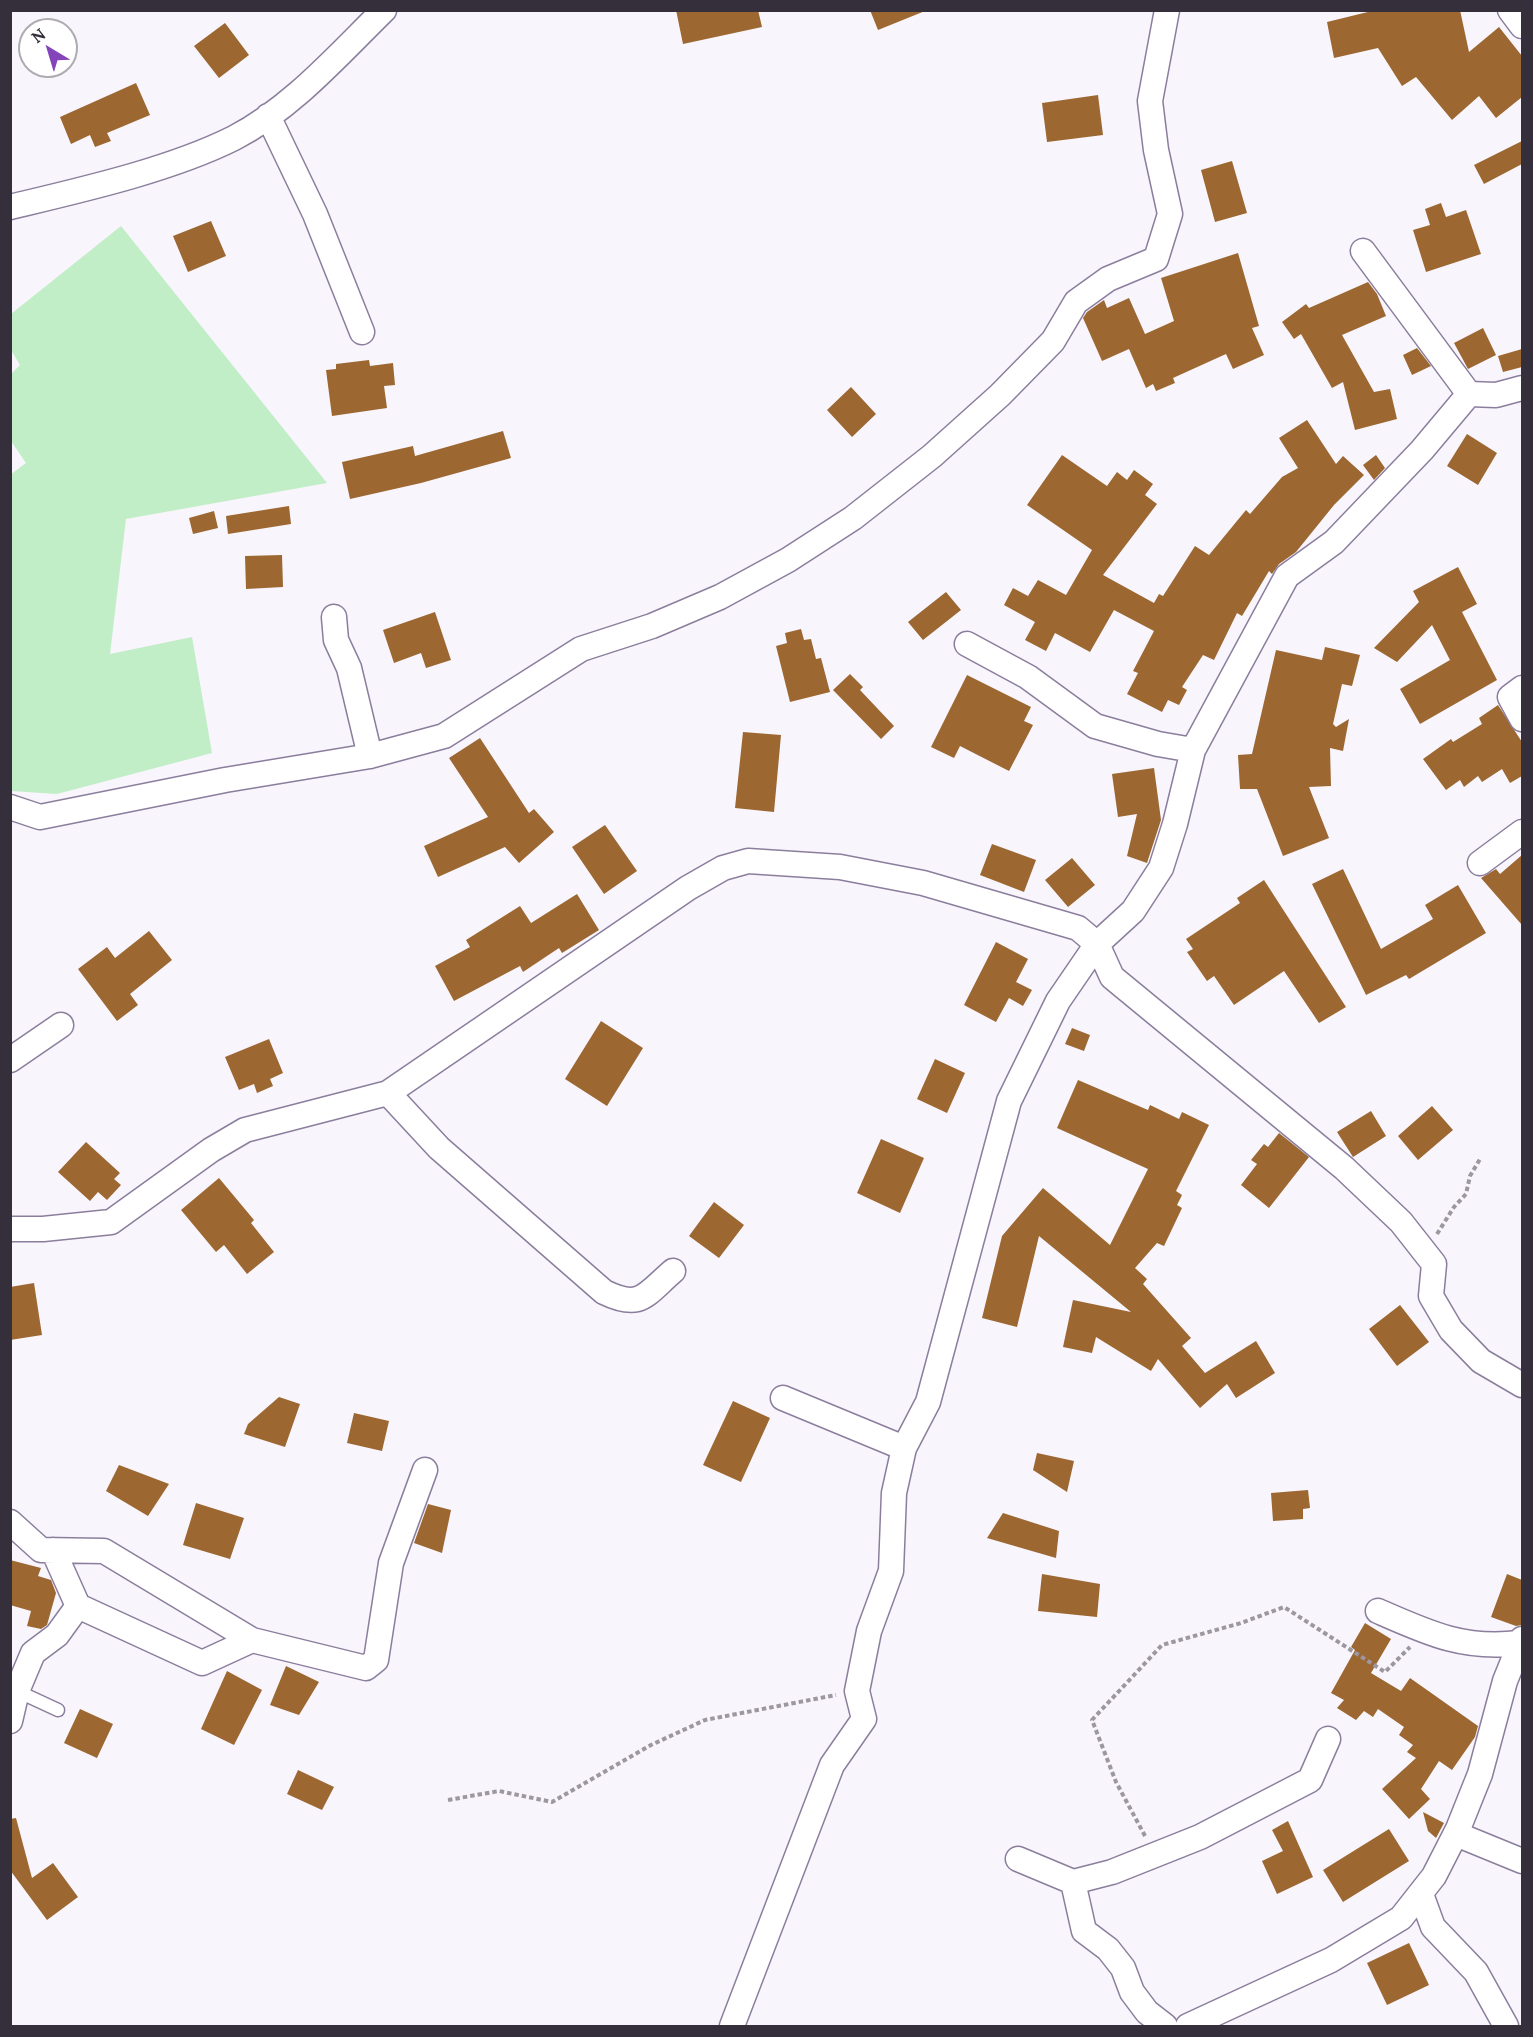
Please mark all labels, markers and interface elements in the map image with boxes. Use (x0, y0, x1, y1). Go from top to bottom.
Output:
north arrow (18, 18, 78, 78)
text: N (27, 24, 49, 47)

